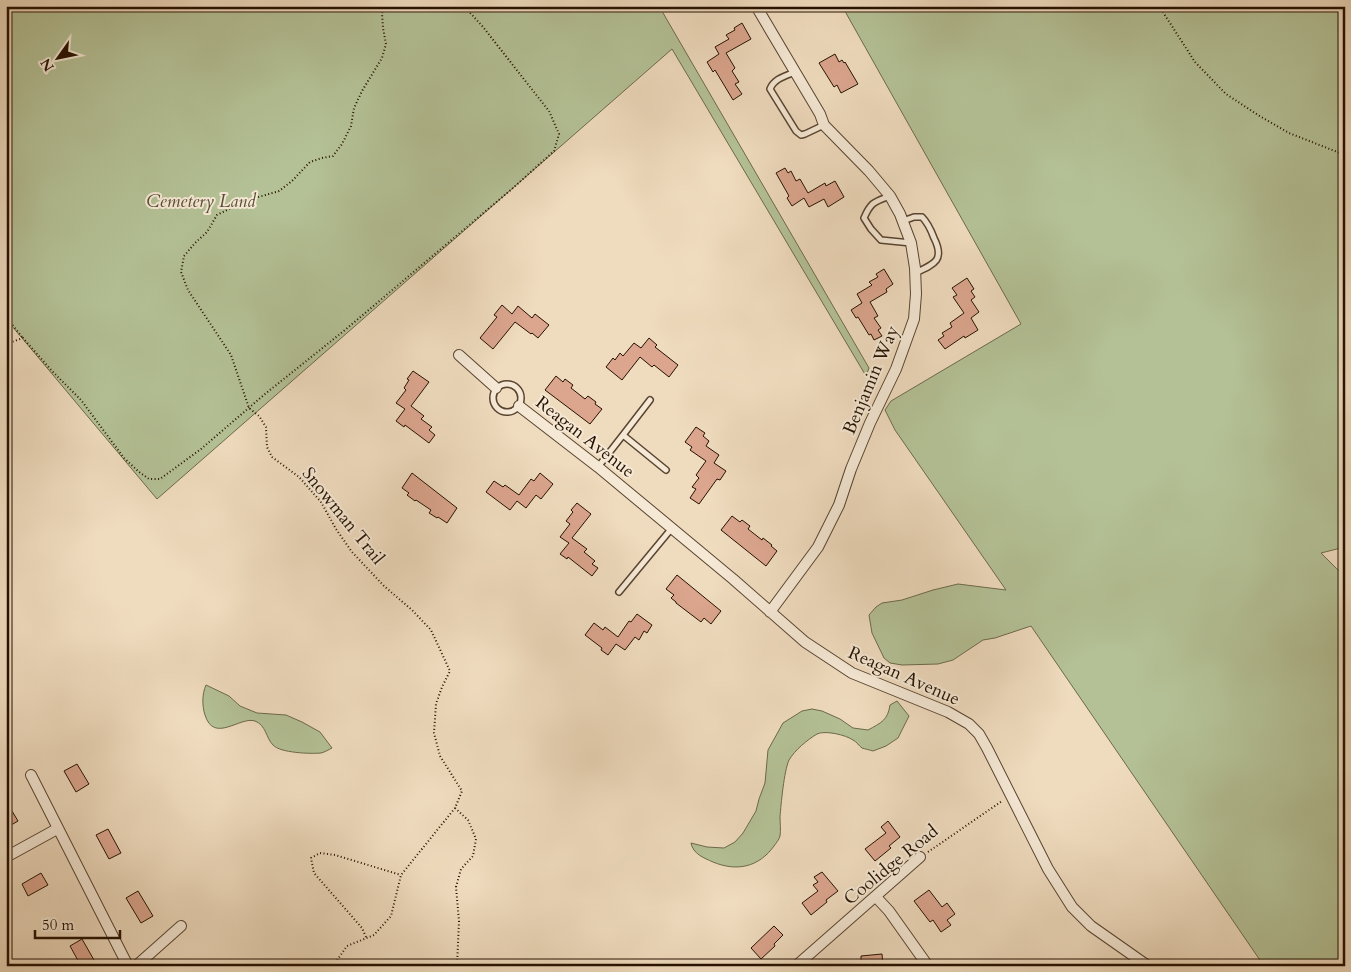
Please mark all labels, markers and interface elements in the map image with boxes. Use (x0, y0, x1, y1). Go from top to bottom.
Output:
north arrow (32, 32, 82, 82)
text: N (36, 55, 59, 75)
park label: Cemetery Land (146, 189, 257, 214)
street label: Benjamin Way (837, 321, 905, 438)
street label: Reagan Avenue (530, 390, 640, 484)
street label: Snowman Trail (296, 462, 390, 570)
street label: Reagan Avenue (844, 640, 964, 712)
street label: Coolidge Road (838, 819, 944, 911)
scale bar (35, 907, 120, 939)
text: 50 m (42, 915, 74, 935)

